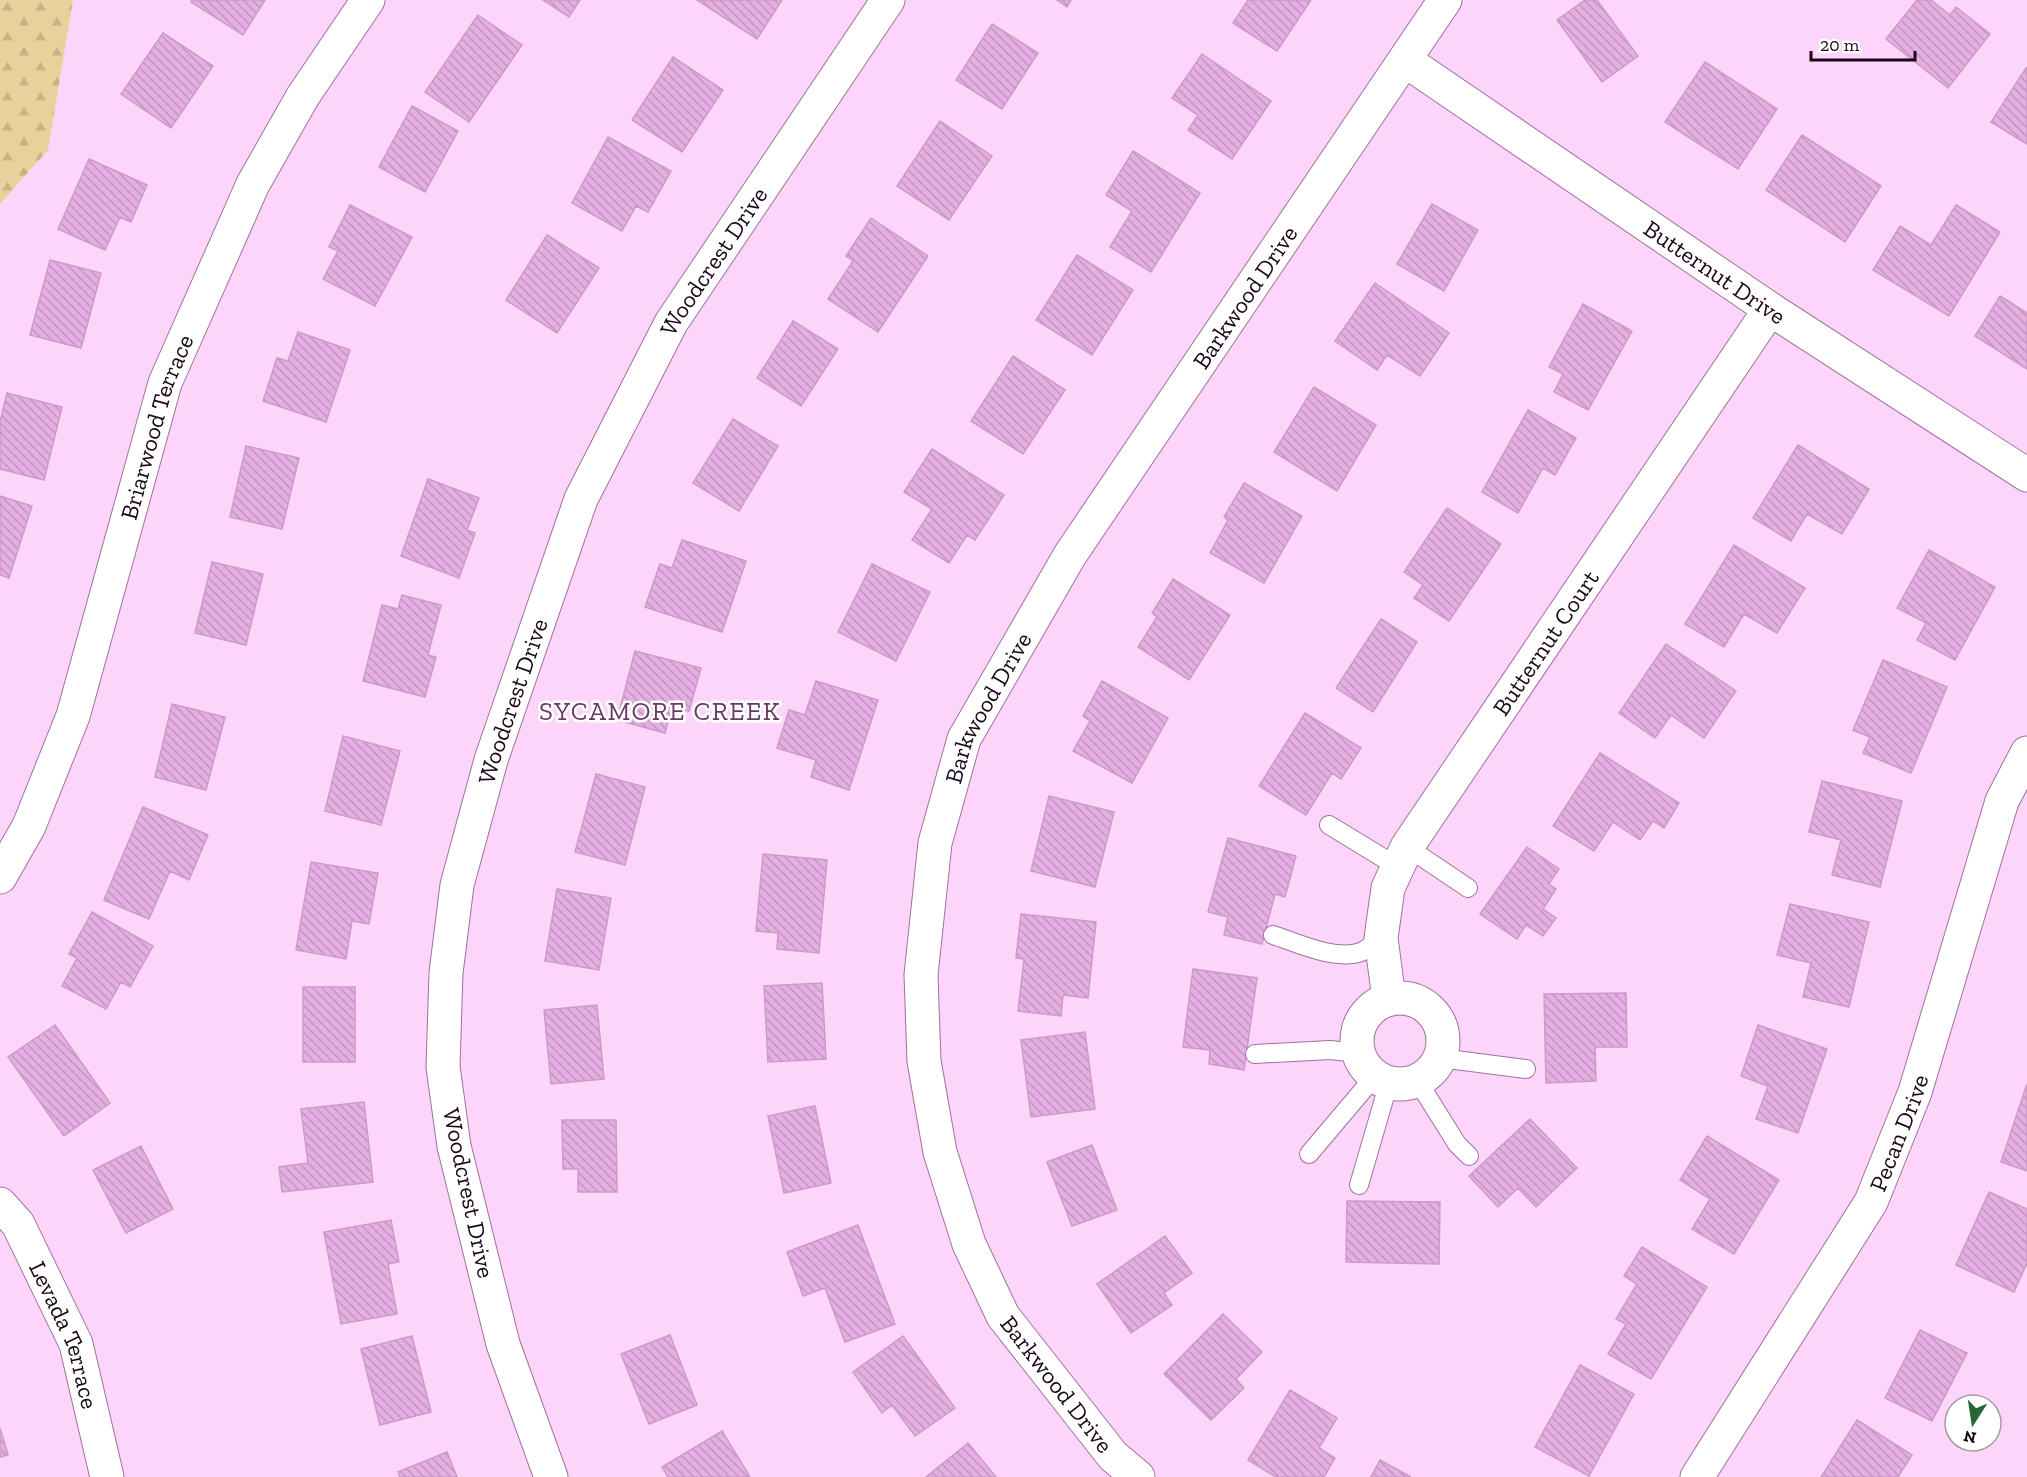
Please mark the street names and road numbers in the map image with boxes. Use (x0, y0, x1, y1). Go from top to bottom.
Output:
street label: Woodcrest Drive (653, 181, 773, 340)
street label: Butternut Drive (1639, 213, 1791, 330)
street label: Barkwood Drive (1186, 220, 1303, 374)
street label: Briarwood Terrace (113, 330, 199, 523)
street label: Butternut Court (1486, 564, 1604, 721)
street label: Woodcrest Drive (471, 614, 553, 787)
street label: Barkwood Drive (938, 627, 1037, 786)
street label: Pecan Drive (1862, 1071, 1934, 1195)
street label: Woodcrest Drive (437, 1105, 501, 1281)
street label: Levada Terrace (24, 1256, 105, 1412)
street label: Barkwood Drive (994, 1310, 1120, 1458)

